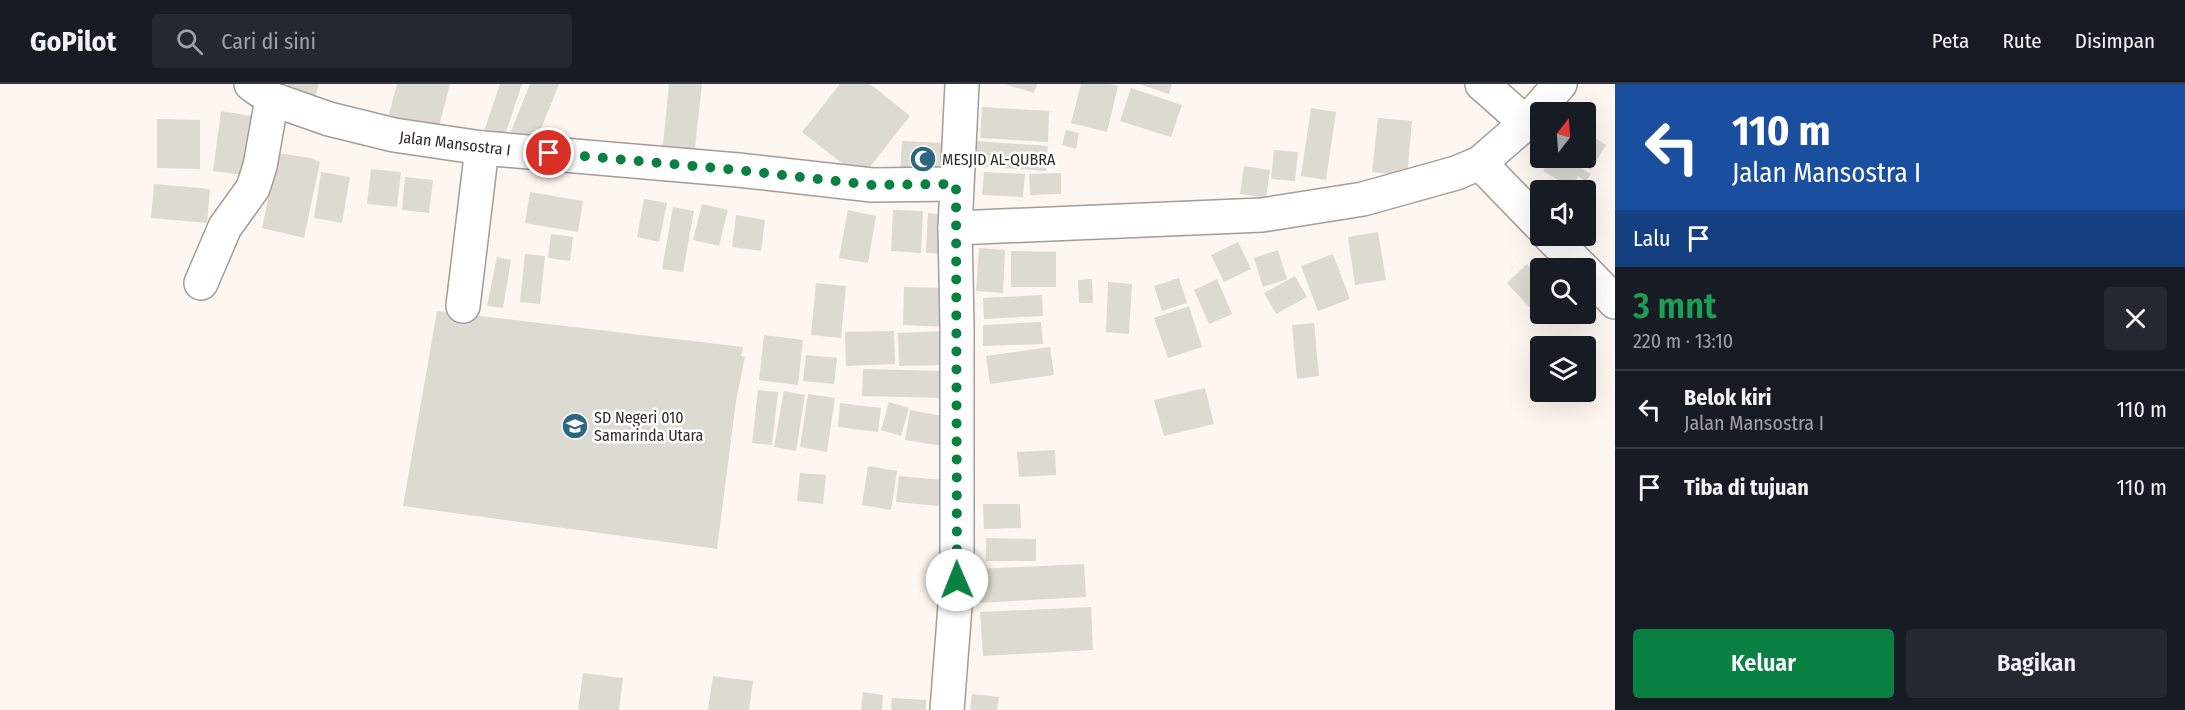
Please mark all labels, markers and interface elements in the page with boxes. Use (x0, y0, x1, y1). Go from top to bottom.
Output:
search box (152, 14, 572, 68)
text: GoPilot (30, 25, 116, 58)
icon: search (173, 25, 206, 58)
text: Cari di sini (221, 28, 316, 55)
text: Peta (1932, 28, 1969, 54)
text: Rute (2002, 28, 2042, 54)
text: Disimpan (2075, 28, 2155, 54)
north arrow (1530, 102, 1596, 168)
map controls (1530, 102, 1596, 402)
text: 110 m (1732, 106, 1831, 156)
icon: left (1633, 108, 1711, 186)
street label: Jalan Mansostra I (398, 127, 512, 160)
pin (523, 127, 574, 178)
icon: arrive (532, 136, 565, 169)
mosque icon: MESJID AL-QUBRA (908, 144, 938, 174)
place label: MESJID AL-QUBRA (942, 150, 1056, 169)
text: Jalan Mansostra I (1732, 157, 1921, 189)
button: sound (1530, 180, 1596, 246)
icon: arrive (1682, 222, 1715, 255)
text: Lalu (1633, 225, 1670, 252)
button: search (1530, 258, 1596, 324)
text: 3 mnt (1633, 284, 1716, 328)
button: close (2104, 287, 2167, 350)
text: 220 m · 13:10 (1633, 329, 1733, 353)
button: layers (1530, 336, 1596, 402)
text: Belok kiri (1684, 384, 1772, 411)
icon: left (1633, 393, 1666, 426)
text: 110 m (2117, 396, 2167, 423)
place label: SD Negeri 010 Samarinda Utara (594, 408, 704, 445)
school or university icon: SD Negeri 010 Samarinda Utara (560, 411, 590, 441)
text: Jalan Mansostra I (1684, 411, 1824, 435)
icon: arrive (1633, 471, 1666, 504)
text: Tiba di tujuan (1684, 474, 1809, 501)
text: 110 m (2117, 474, 2167, 501)
position arrow (925, 548, 989, 612)
button: Keluar (1633, 629, 1894, 698)
button: Bagikan (1906, 629, 2167, 698)

